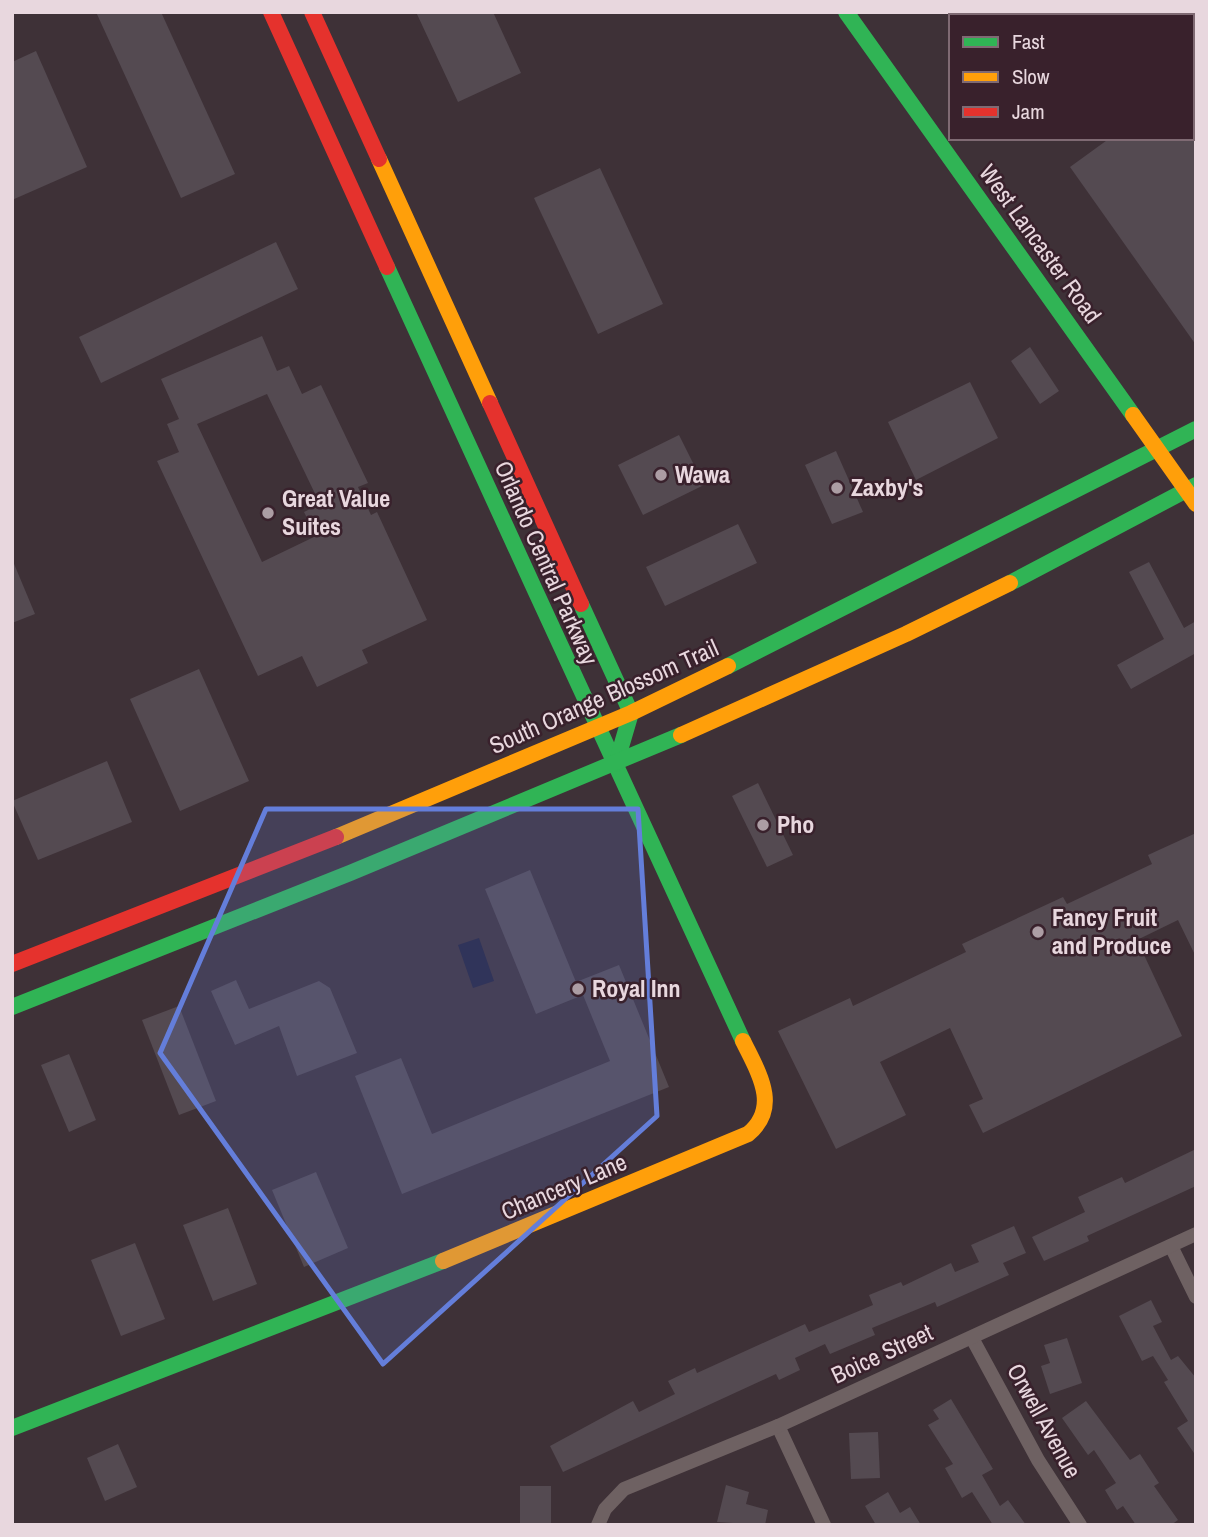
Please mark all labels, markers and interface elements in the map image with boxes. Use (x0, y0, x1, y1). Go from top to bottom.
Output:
legend (949, 14, 1194, 140)
text: Fast (1012, 27, 1045, 56)
text: Slow (1012, 62, 1050, 91)
text: Jam (1012, 97, 1045, 126)
street label: West Lancaster Road (972, 158, 1109, 329)
street label: Orlando Central Parkway (488, 456, 606, 670)
place label: Wawa (675, 458, 730, 490)
marker: Wawa (653, 467, 669, 483)
place label: Zaxby's (851, 471, 924, 503)
marker: Zaxby's (829, 480, 845, 496)
place label: Great Value Suites (282, 482, 390, 542)
marker: Great Value Suites (260, 505, 276, 521)
street label: South Orange Blossom Trail (484, 631, 723, 761)
place label: Pho (777, 808, 814, 840)
marker: Pho (755, 817, 771, 833)
place label: Fancy Fruit and Produce (1052, 901, 1171, 961)
marker: Fancy Fruit and Produce (1030, 924, 1046, 940)
place label: Royal Inn (592, 972, 681, 1004)
marker: Royal Inn (570, 981, 586, 997)
street label: Chancery Lane (496, 1145, 631, 1227)
street label: Boice Street (826, 1315, 938, 1390)
street label: Orwell Avenue (1000, 1357, 1090, 1484)

